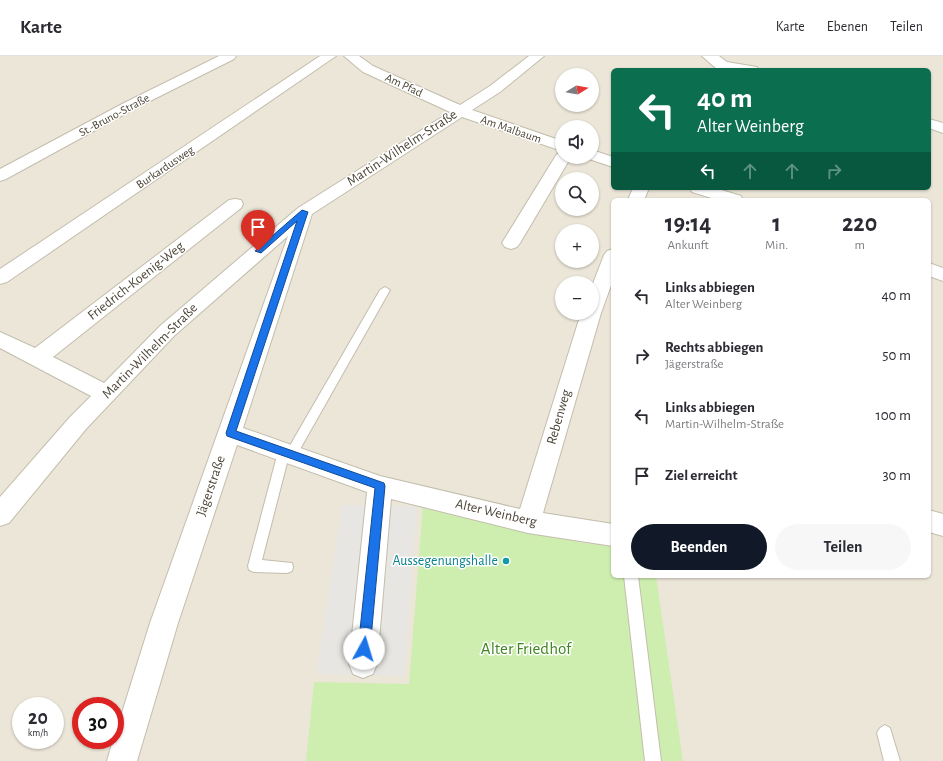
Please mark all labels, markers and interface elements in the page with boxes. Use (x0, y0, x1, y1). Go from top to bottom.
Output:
text: Karte (20, 18, 62, 37)
text: Karte (776, 20, 805, 34)
text: Ebenen (827, 20, 868, 34)
text: Teilen (890, 20, 923, 34)
north arrow (555, 68, 599, 112)
map controls (555, 68, 599, 320)
street label: Am Pfad (383, 71, 425, 99)
icon: left (631, 84, 683, 136)
text: 40 m (697, 85, 753, 113)
street label: St.-Bruno-Straße (77, 91, 151, 139)
street label: Martin-Wilhelm-Straße (344, 107, 460, 189)
street label: Am Malbaum (479, 113, 543, 145)
text: Alter Weinberg (697, 118, 804, 136)
button: sound (555, 120, 599, 164)
street label: Burkardusweg (134, 143, 196, 191)
icon: left (697, 160, 719, 182)
icon: ahead (739, 160, 761, 182)
icon: ahead (781, 160, 803, 182)
icon: right (823, 160, 845, 182)
button: search (555, 172, 599, 216)
pin (241, 210, 275, 251)
text: 19:14 (665, 212, 711, 236)
text: 1 (772, 212, 781, 236)
text: 220 (842, 212, 877, 236)
icon: arrive (247, 216, 269, 238)
button: + (555, 224, 599, 268)
street label: Friedrich-Koenig-Weg (85, 239, 187, 323)
text: Ankunft (667, 239, 709, 252)
text: Min. (765, 239, 788, 252)
text: m (854, 239, 865, 252)
button: − (555, 276, 599, 320)
text: Links abbiegen (665, 280, 755, 295)
icon: left (631, 285, 653, 307)
text: 40 m (881, 288, 911, 303)
text: Alter Weinberg (665, 298, 742, 311)
street label: Martin-Wilhelm-Straße (100, 301, 200, 401)
text: Rechts abbiegen (665, 340, 763, 355)
icon: right (631, 345, 653, 367)
text: 50 m (882, 348, 911, 363)
text: Jägerstraße (665, 358, 724, 371)
street label: Rebenweg (544, 388, 574, 446)
text: Links abbiegen (665, 400, 755, 415)
icon: left (631, 405, 653, 427)
text: 100 m (876, 408, 911, 423)
text: Martin-Wilhelm-Straße (665, 418, 784, 431)
street label: Jägerstraße (194, 454, 228, 518)
icon: arrive (631, 465, 653, 487)
text: Ziel erreicht (665, 468, 738, 483)
text: 30 m (882, 468, 911, 483)
street label: Alter Weinberg (454, 497, 538, 529)
button: Beenden (631, 524, 767, 570)
button: Teilen (775, 524, 911, 570)
place label: Aussegenungshalle (393, 554, 498, 568)
marker: Aussegenungshalle (501, 556, 511, 566)
position arrow (343, 628, 385, 670)
park label: Alter Friedhof (481, 640, 572, 657)
speed limit sign: 30 (72, 697, 124, 749)
text: 20 (28, 708, 48, 728)
text: km/h (28, 728, 48, 738)

